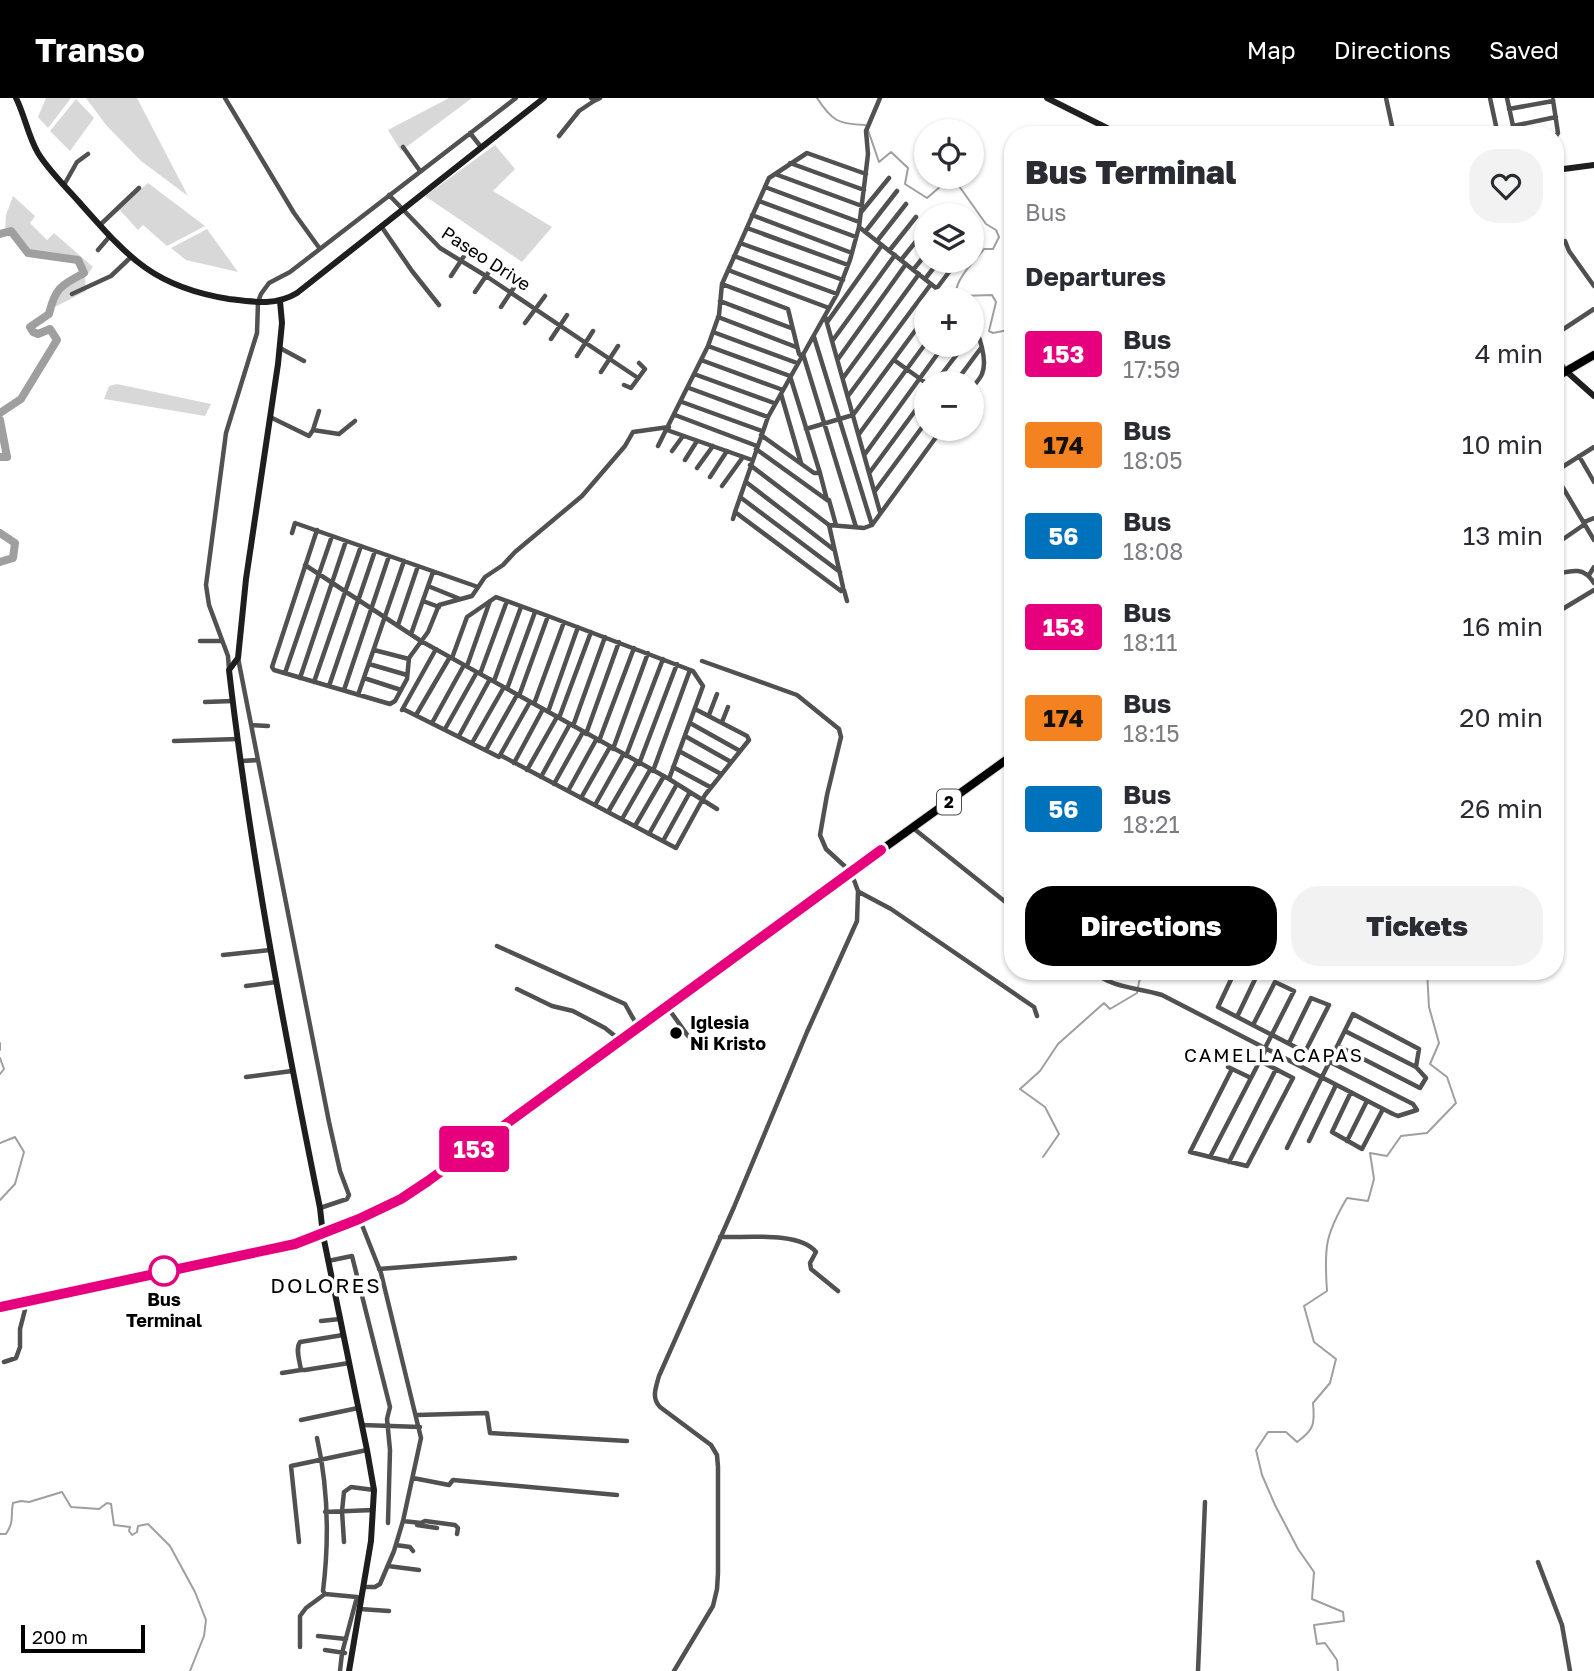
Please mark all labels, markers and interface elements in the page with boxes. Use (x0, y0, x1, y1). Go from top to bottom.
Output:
text: Transo (35, 30, 145, 69)
text: Map (1247, 35, 1296, 64)
text: Directions (1334, 35, 1451, 64)
text: Saved (1489, 35, 1559, 64)
map controls (914, 119, 984, 441)
button: locate (914, 119, 984, 189)
button: heart (1469, 149, 1543, 223)
text: Bus Terminal (1025, 152, 1236, 191)
text: Bus (1025, 198, 1067, 226)
button: layers (914, 203, 984, 273)
street label: Paseo Drive (438, 221, 535, 295)
text: Departures (1025, 261, 1166, 292)
button: + (914, 287, 984, 357)
text: Bus (1123, 324, 1171, 355)
text: 4 min (1475, 338, 1543, 369)
text: 153 (1043, 339, 1084, 368)
text: 17:59 (1123, 355, 1181, 383)
button: − (914, 371, 984, 441)
text: Bus (1123, 415, 1171, 446)
text: 10 min (1462, 429, 1543, 460)
text: 174 (1043, 430, 1084, 459)
text: 18:05 (1123, 446, 1183, 474)
text: Bus (1123, 506, 1171, 537)
text: 13 min (1463, 520, 1543, 551)
text: 56 (1049, 521, 1078, 550)
text: 18:08 (1123, 537, 1183, 565)
text: Bus (1123, 597, 1171, 628)
text: 16 min (1462, 611, 1543, 642)
text: 153 (1043, 612, 1084, 641)
text: 18:11 (1123, 628, 1177, 656)
text: Bus (1123, 688, 1171, 719)
text: 20 min (1459, 702, 1543, 733)
text: 174 (1043, 703, 1084, 732)
text: 18:15 (1123, 719, 1180, 747)
text: Bus (1123, 779, 1171, 810)
road number: 2 (937, 790, 961, 814)
text: 26 min (1460, 793, 1543, 824)
text: 56 (1049, 794, 1078, 823)
text: 18:21 (1123, 810, 1180, 838)
button: Directions (1025, 886, 1277, 966)
button: Tickets (1291, 886, 1543, 966)
place label: Iglesia Ni Kristo (690, 1011, 766, 1054)
marker: Iglesia Ni Kristo (668, 1025, 684, 1041)
district label: CAMELLA CAPAS (1184, 1043, 1364, 1066)
line badge: 153 (434, 1126, 514, 1172)
text: 153 (453, 1134, 495, 1163)
marker: Bus Terminal (149, 1256, 179, 1286)
district label: DOLORES (270, 1272, 382, 1298)
place label: Bus Terminal (126, 1288, 202, 1331)
scale bar (21, 1622, 145, 1654)
text: 200 m (32, 1625, 88, 1648)

